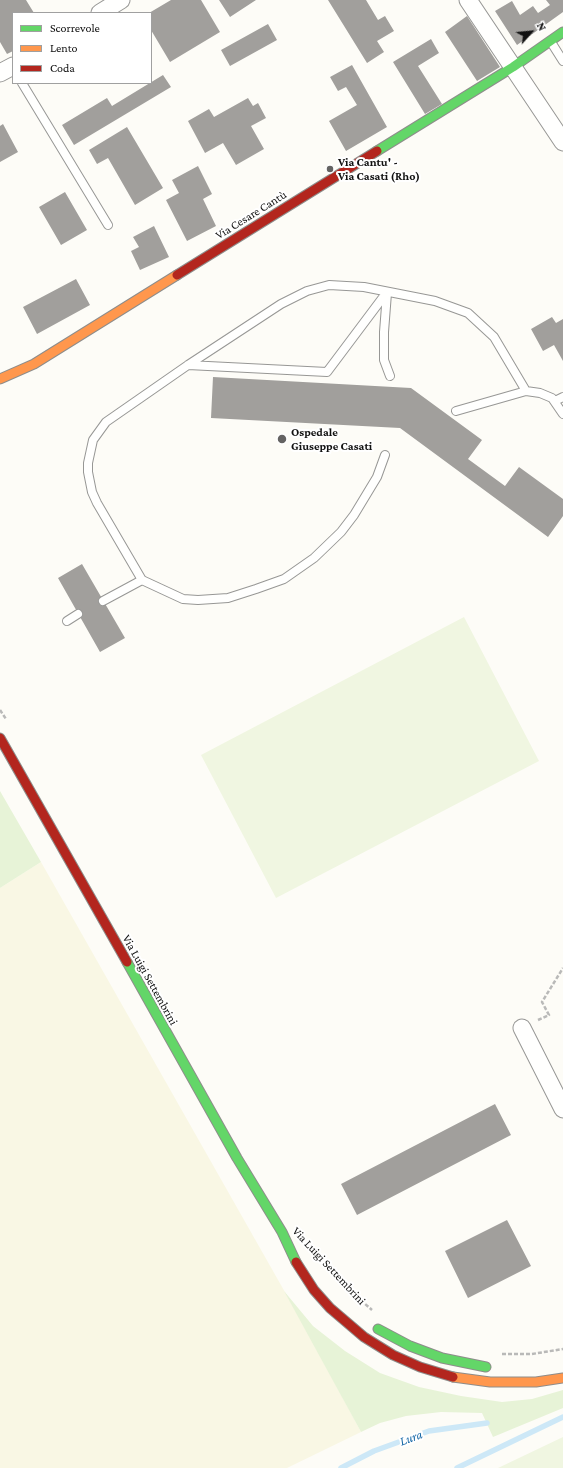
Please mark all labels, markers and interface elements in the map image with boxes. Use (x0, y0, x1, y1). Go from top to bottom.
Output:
legend (12, 12, 152, 84)
north arrow (511, 12, 551, 52)
text: N (535, 20, 549, 33)
text: Scorrevole (50, 21, 100, 35)
text: Lento (50, 41, 78, 55)
text: Coda (50, 61, 75, 75)
place label: Via Cantu' - Via Casati (Rho) (338, 155, 420, 183)
marker: Via Cantu' - Via Casati (Rho) (325, 164, 335, 174)
street label: Via Cesare Cantù (213, 187, 289, 243)
place label: Ospedale Giuseppe Casati (291, 425, 372, 453)
marker: Ospedale Giuseppe Casati (276, 433, 288, 445)
street label: Via Luigi Settembrini (119, 932, 181, 1028)
street label: Via Luigi Settembrini (289, 1224, 369, 1308)
water label: Lura (397, 1427, 425, 1449)

